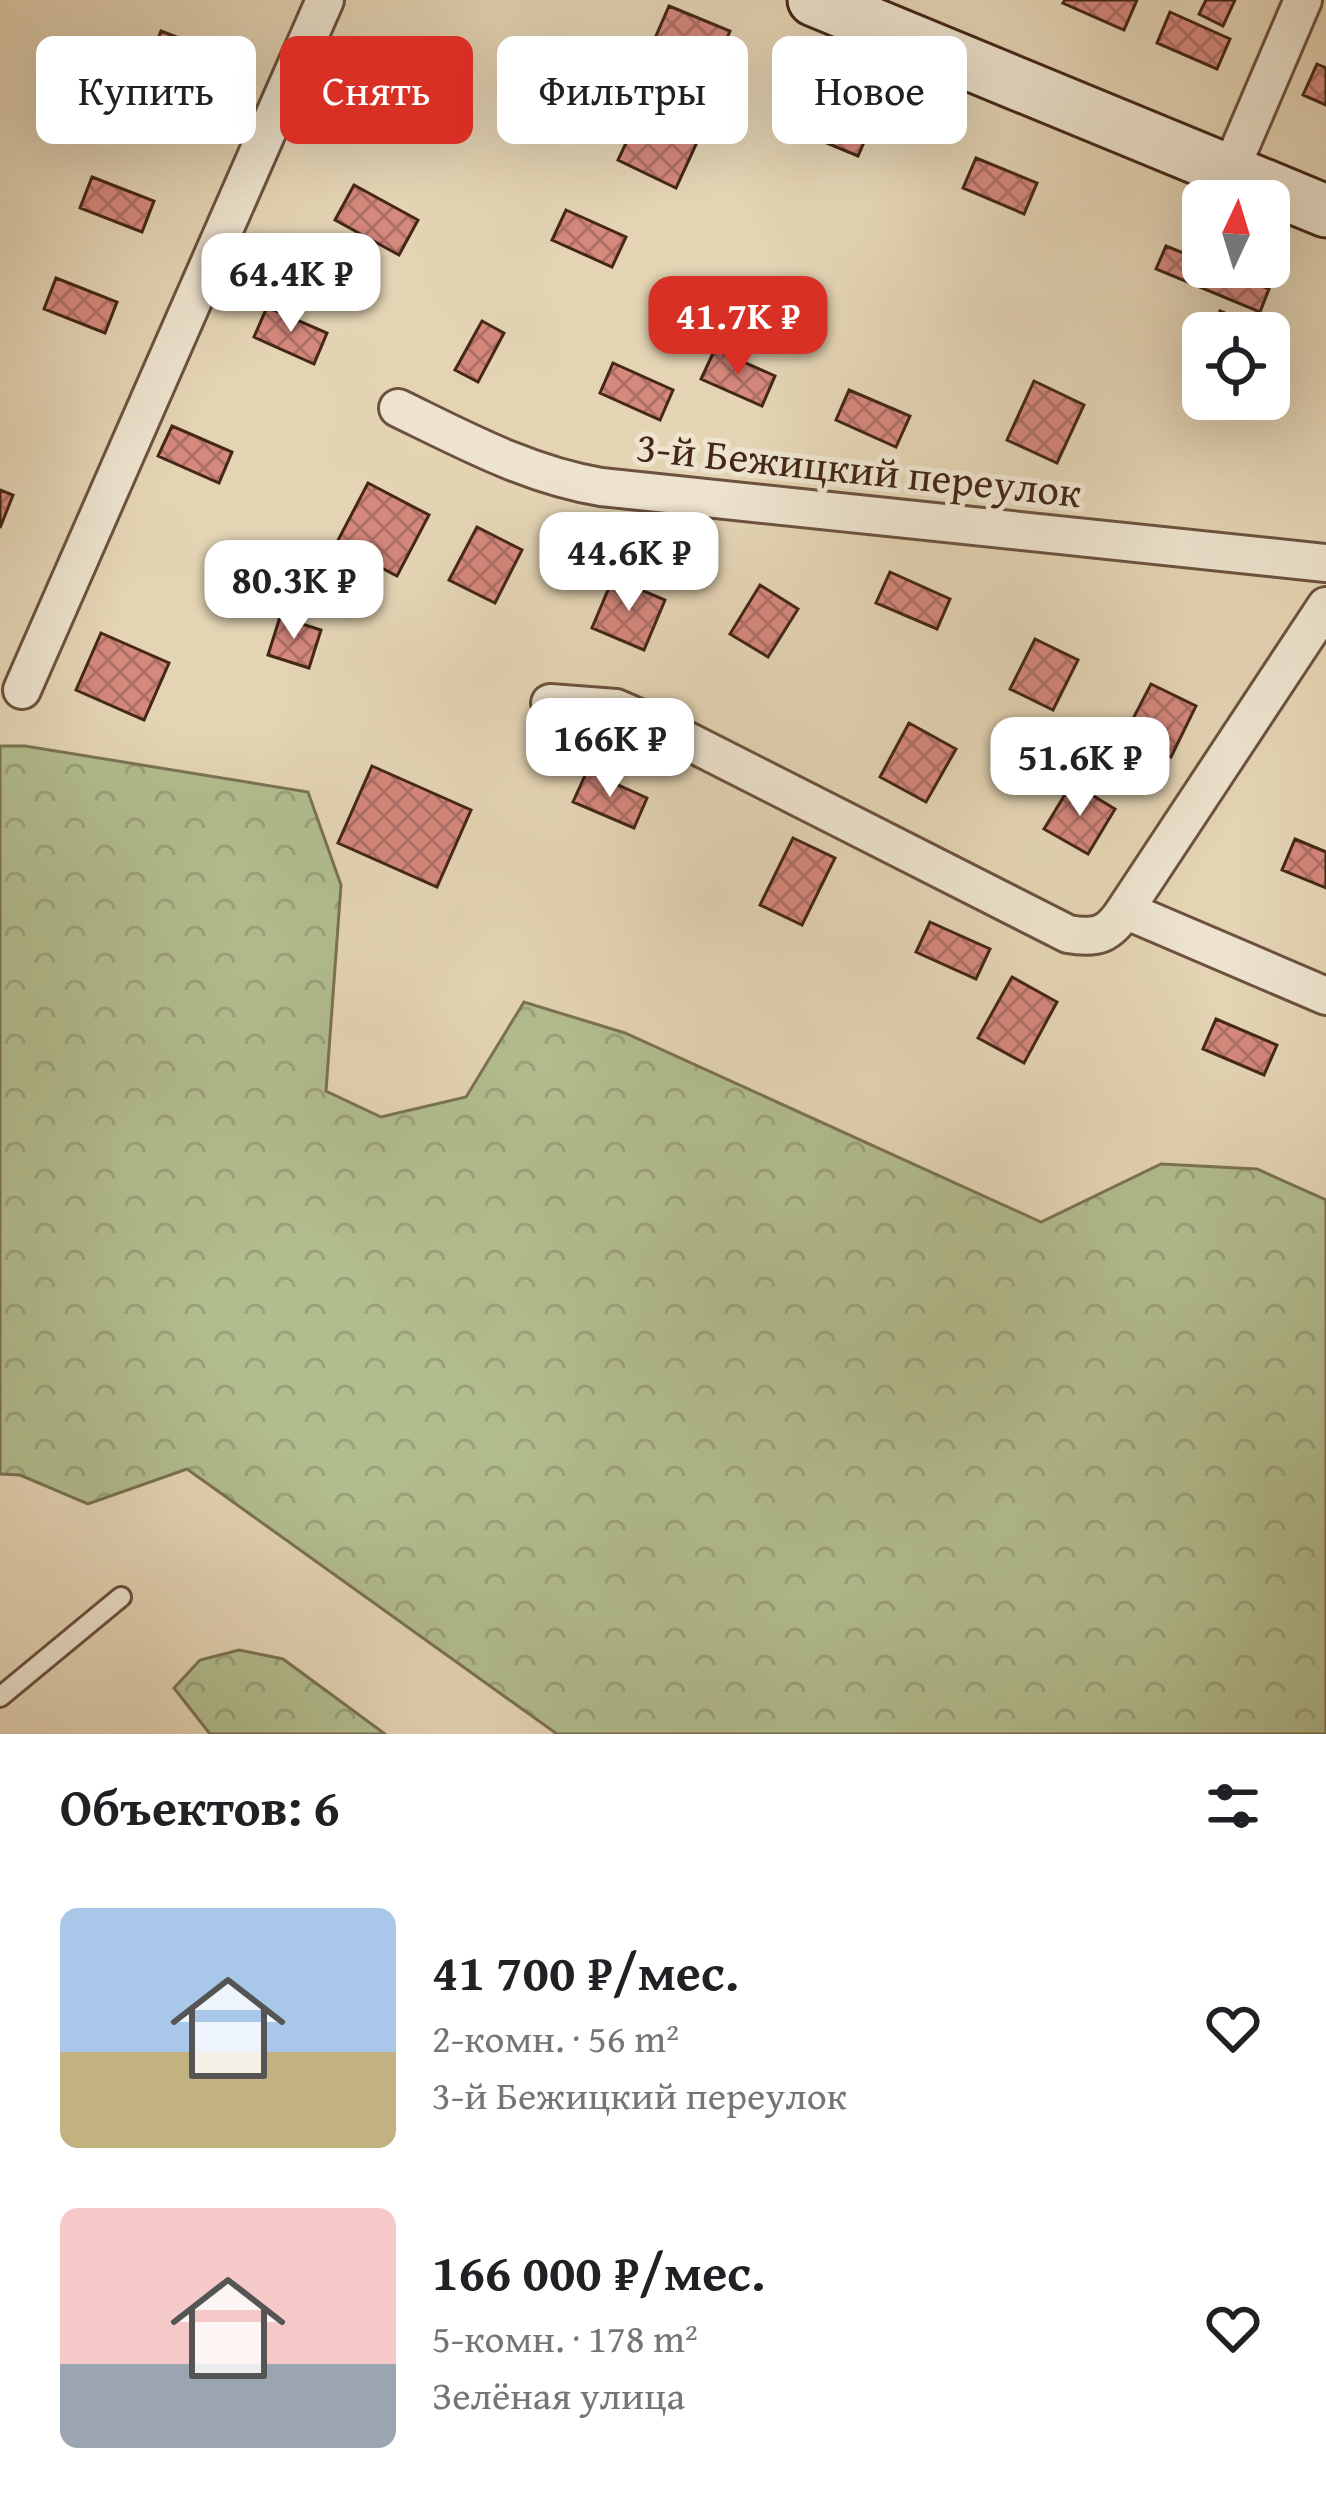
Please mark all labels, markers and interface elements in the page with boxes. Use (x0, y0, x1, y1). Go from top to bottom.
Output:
chip: Купить (36, 36, 256, 144)
chip: Снять (280, 36, 473, 144)
chip: Фильтры (497, 36, 748, 144)
chip: Новое (772, 36, 967, 144)
north arrow (1182, 180, 1290, 288)
map controls (1182, 180, 1290, 420)
pin: 64.4K ₽ (180, 233, 402, 335)
text: 64.4K ₽ (228, 243, 354, 300)
pin: 41.7K ₽ (627, 276, 849, 378)
text: 41.7K ₽ (675, 286, 801, 343)
button: locate (1182, 312, 1290, 420)
street label: 3-й Бежицкий переулок (634, 415, 1084, 522)
pin: 44.6K ₽ (518, 512, 740, 614)
text: 44.6K ₽ (566, 522, 692, 579)
pin: 80.3K ₽ (183, 540, 405, 642)
text: 80.3K ₽ (231, 550, 357, 607)
pin: 166K ₽ (512, 698, 708, 800)
text: 166K ₽ (553, 708, 667, 765)
pin: 51.6K ₽ (969, 717, 1191, 819)
text: 51.6K ₽ (1017, 727, 1143, 784)
text: Объектов: 6 (60, 1769, 340, 1844)
icon: filters (1200, 1773, 1266, 1839)
text: 41 700 ₽/мес. (432, 1934, 739, 2009)
icon: home (156, 1956, 300, 2100)
icon: heart (1200, 1995, 1266, 2061)
text: 2-комн. · 56 m² (432, 2009, 679, 2066)
text: 3-й Бежицкий переулок (432, 2066, 847, 2123)
text: 166 000 ₽/мес. (432, 2234, 765, 2309)
icon: home (156, 2256, 300, 2400)
icon: heart (1200, 2295, 1266, 2361)
text: 5-комн. · 178 m² (432, 2309, 698, 2366)
text: Зелёная улица (432, 2366, 685, 2423)

